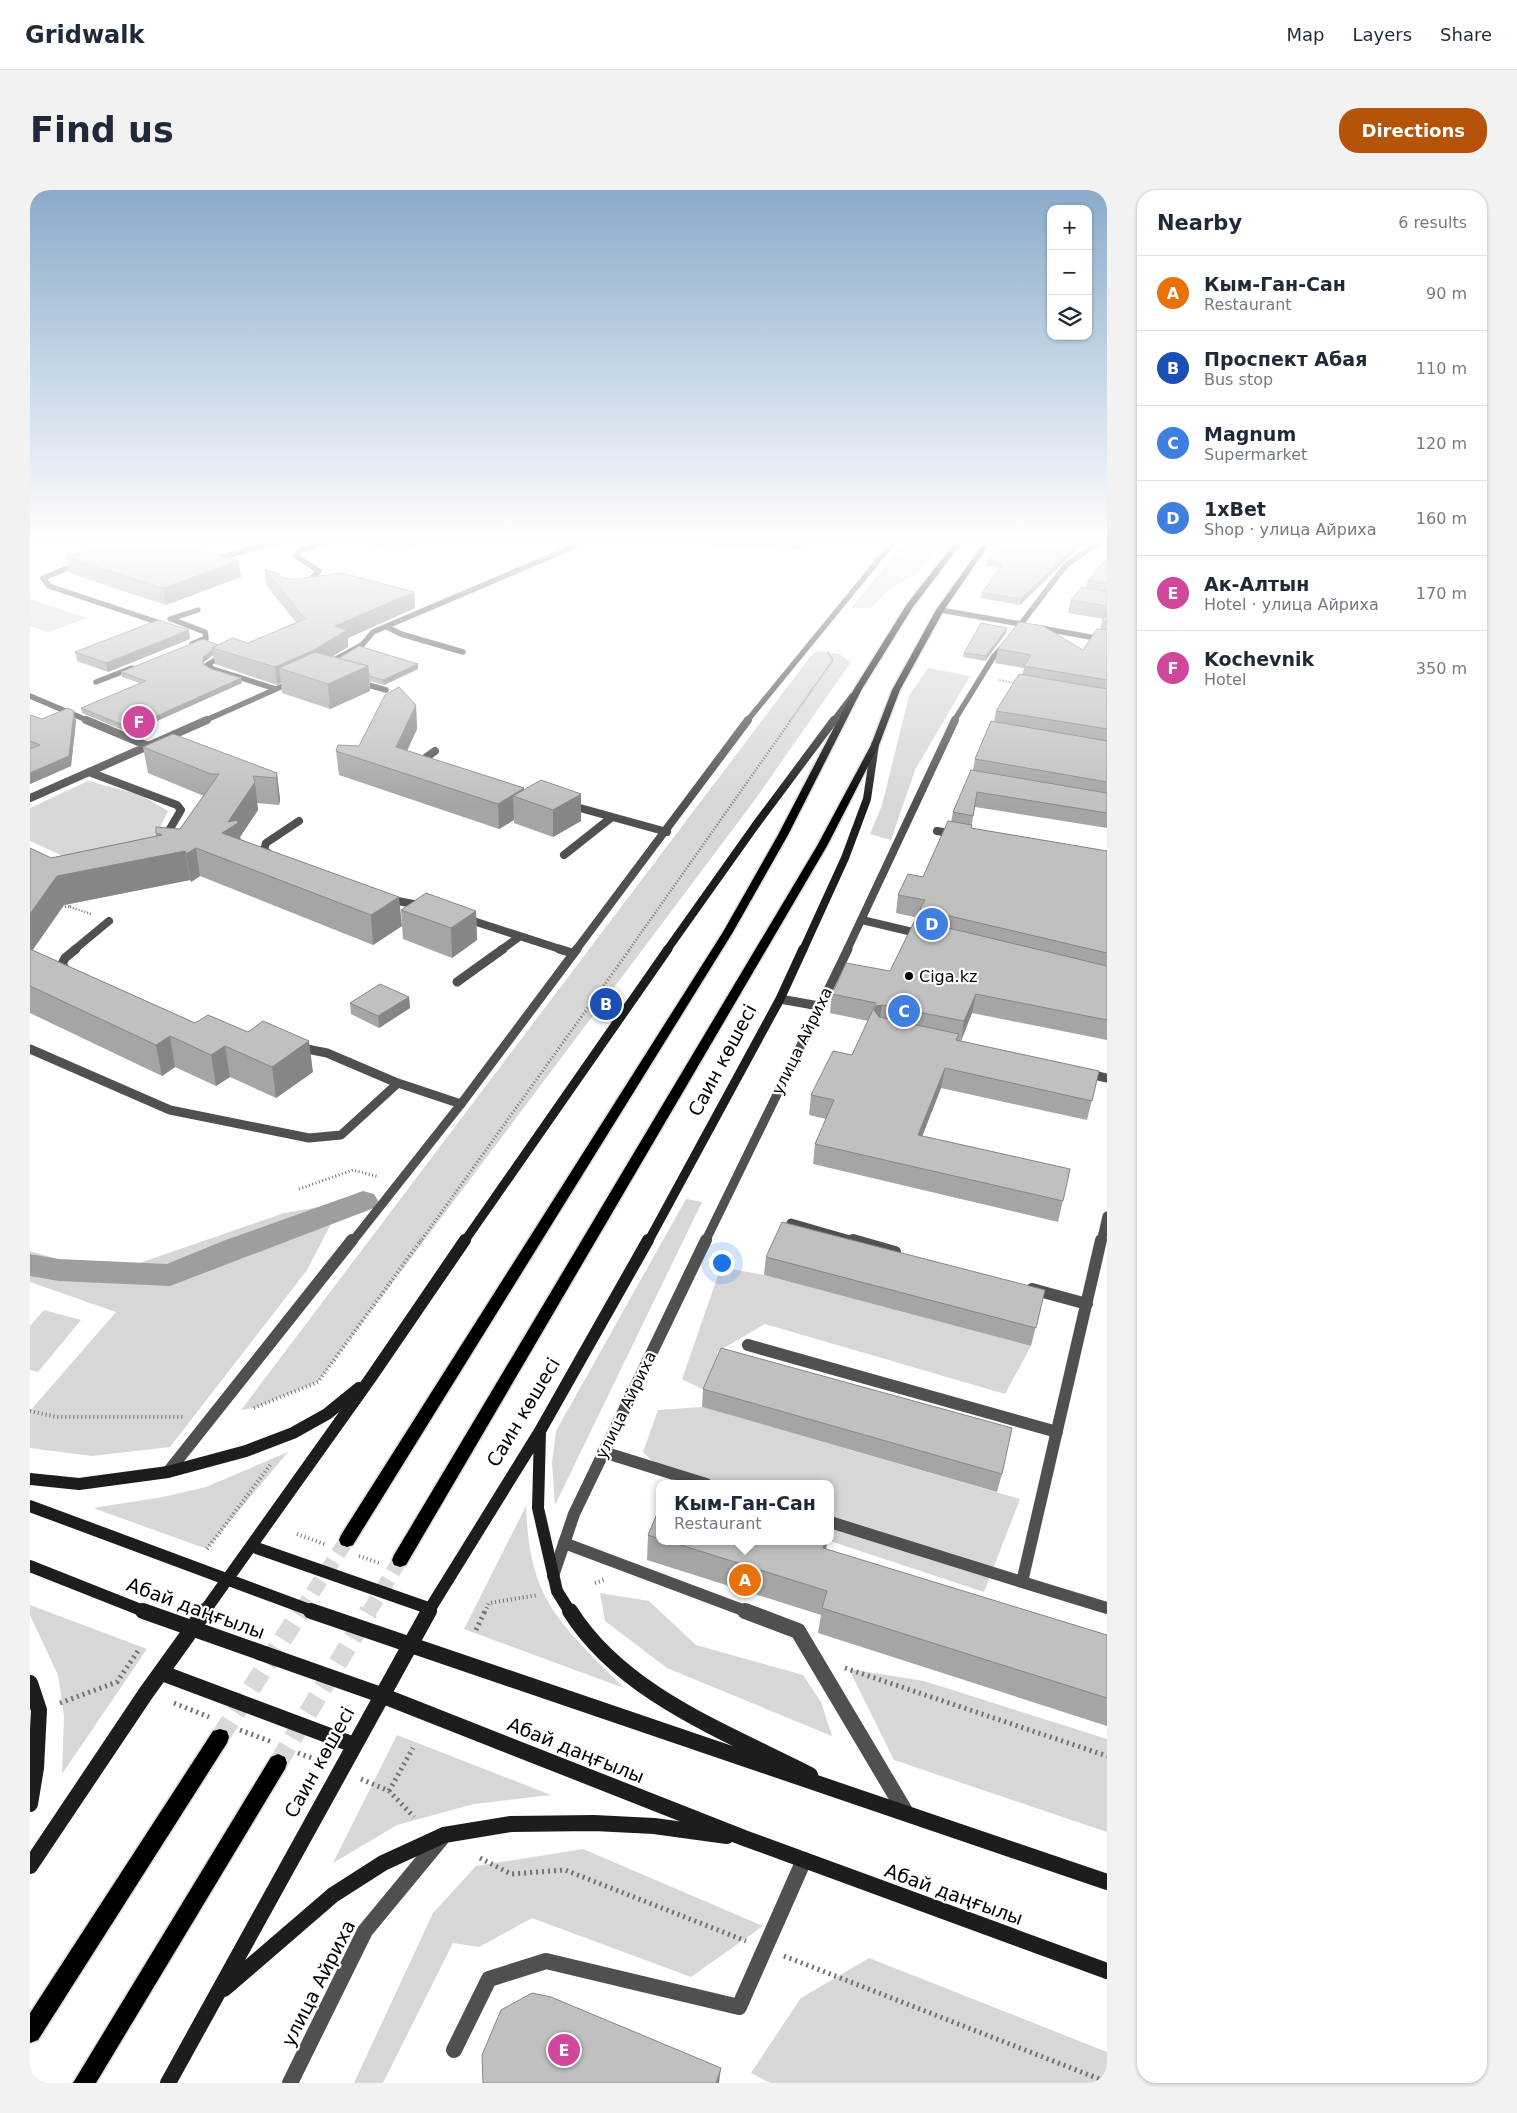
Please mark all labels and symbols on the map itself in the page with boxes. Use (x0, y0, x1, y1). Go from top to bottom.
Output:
pin: F (123, 703, 155, 741)
pin: D (916, 905, 948, 943)
place label: Ciga.kz (919, 967, 977, 986)
marker: Ciga.kz (903, 970, 915, 982)
street label: улица Айриха (768, 984, 836, 1098)
pin: B (590, 985, 622, 1023)
pin: C (888, 992, 920, 1030)
street label: Саин көшесі (683, 1000, 761, 1120)
your location (709, 1250, 735, 1276)
street label: улица Айриха (592, 1348, 660, 1462)
street label: Саин көшесі (482, 1353, 564, 1471)
pin: A (729, 1561, 761, 1599)
street label: Абай даңғылы (124, 1573, 268, 1643)
street label: Саин көшесі (279, 1703, 359, 1821)
street label: Абай даңғылы (504, 1713, 648, 1787)
street label: Абай даңғылы (882, 1859, 1026, 1929)
street label: улица Айриха (277, 1916, 359, 2050)
pin: E (548, 2031, 580, 2069)

